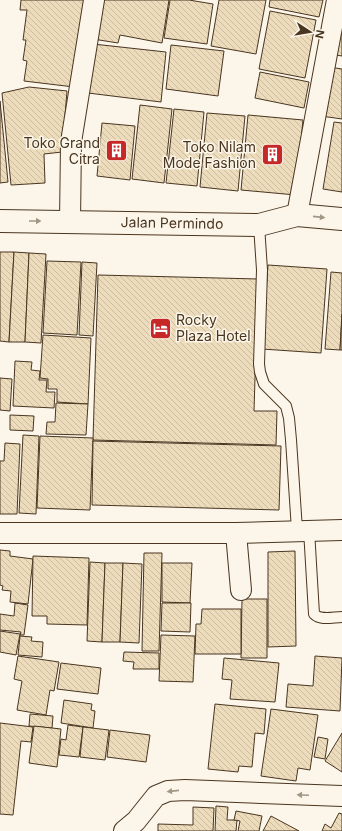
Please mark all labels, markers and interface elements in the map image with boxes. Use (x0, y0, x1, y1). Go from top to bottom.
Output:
north arrow (290, 12, 330, 52)
text: N (312, 29, 328, 40)
place label: Toko Grand Citra (24, 134, 100, 167)
building icon: Toko Grand Citra (103, 138, 129, 164)
place label: Toko Nilam Mode Fashion (163, 138, 256, 171)
building icon: Toko Nilam Mode Fashion (259, 142, 285, 168)
street label: Jalan Permindo (121, 213, 224, 232)
one-way arrow (313, 214, 325, 220)
one-way arrow (29, 218, 42, 224)
place label: Rocky Plaza Hotel (176, 311, 251, 344)
hotel icon: Rocky Plaza Hotel (148, 315, 174, 341)
one-way arrow (167, 788, 179, 794)
one-way arrow (297, 791, 309, 798)

